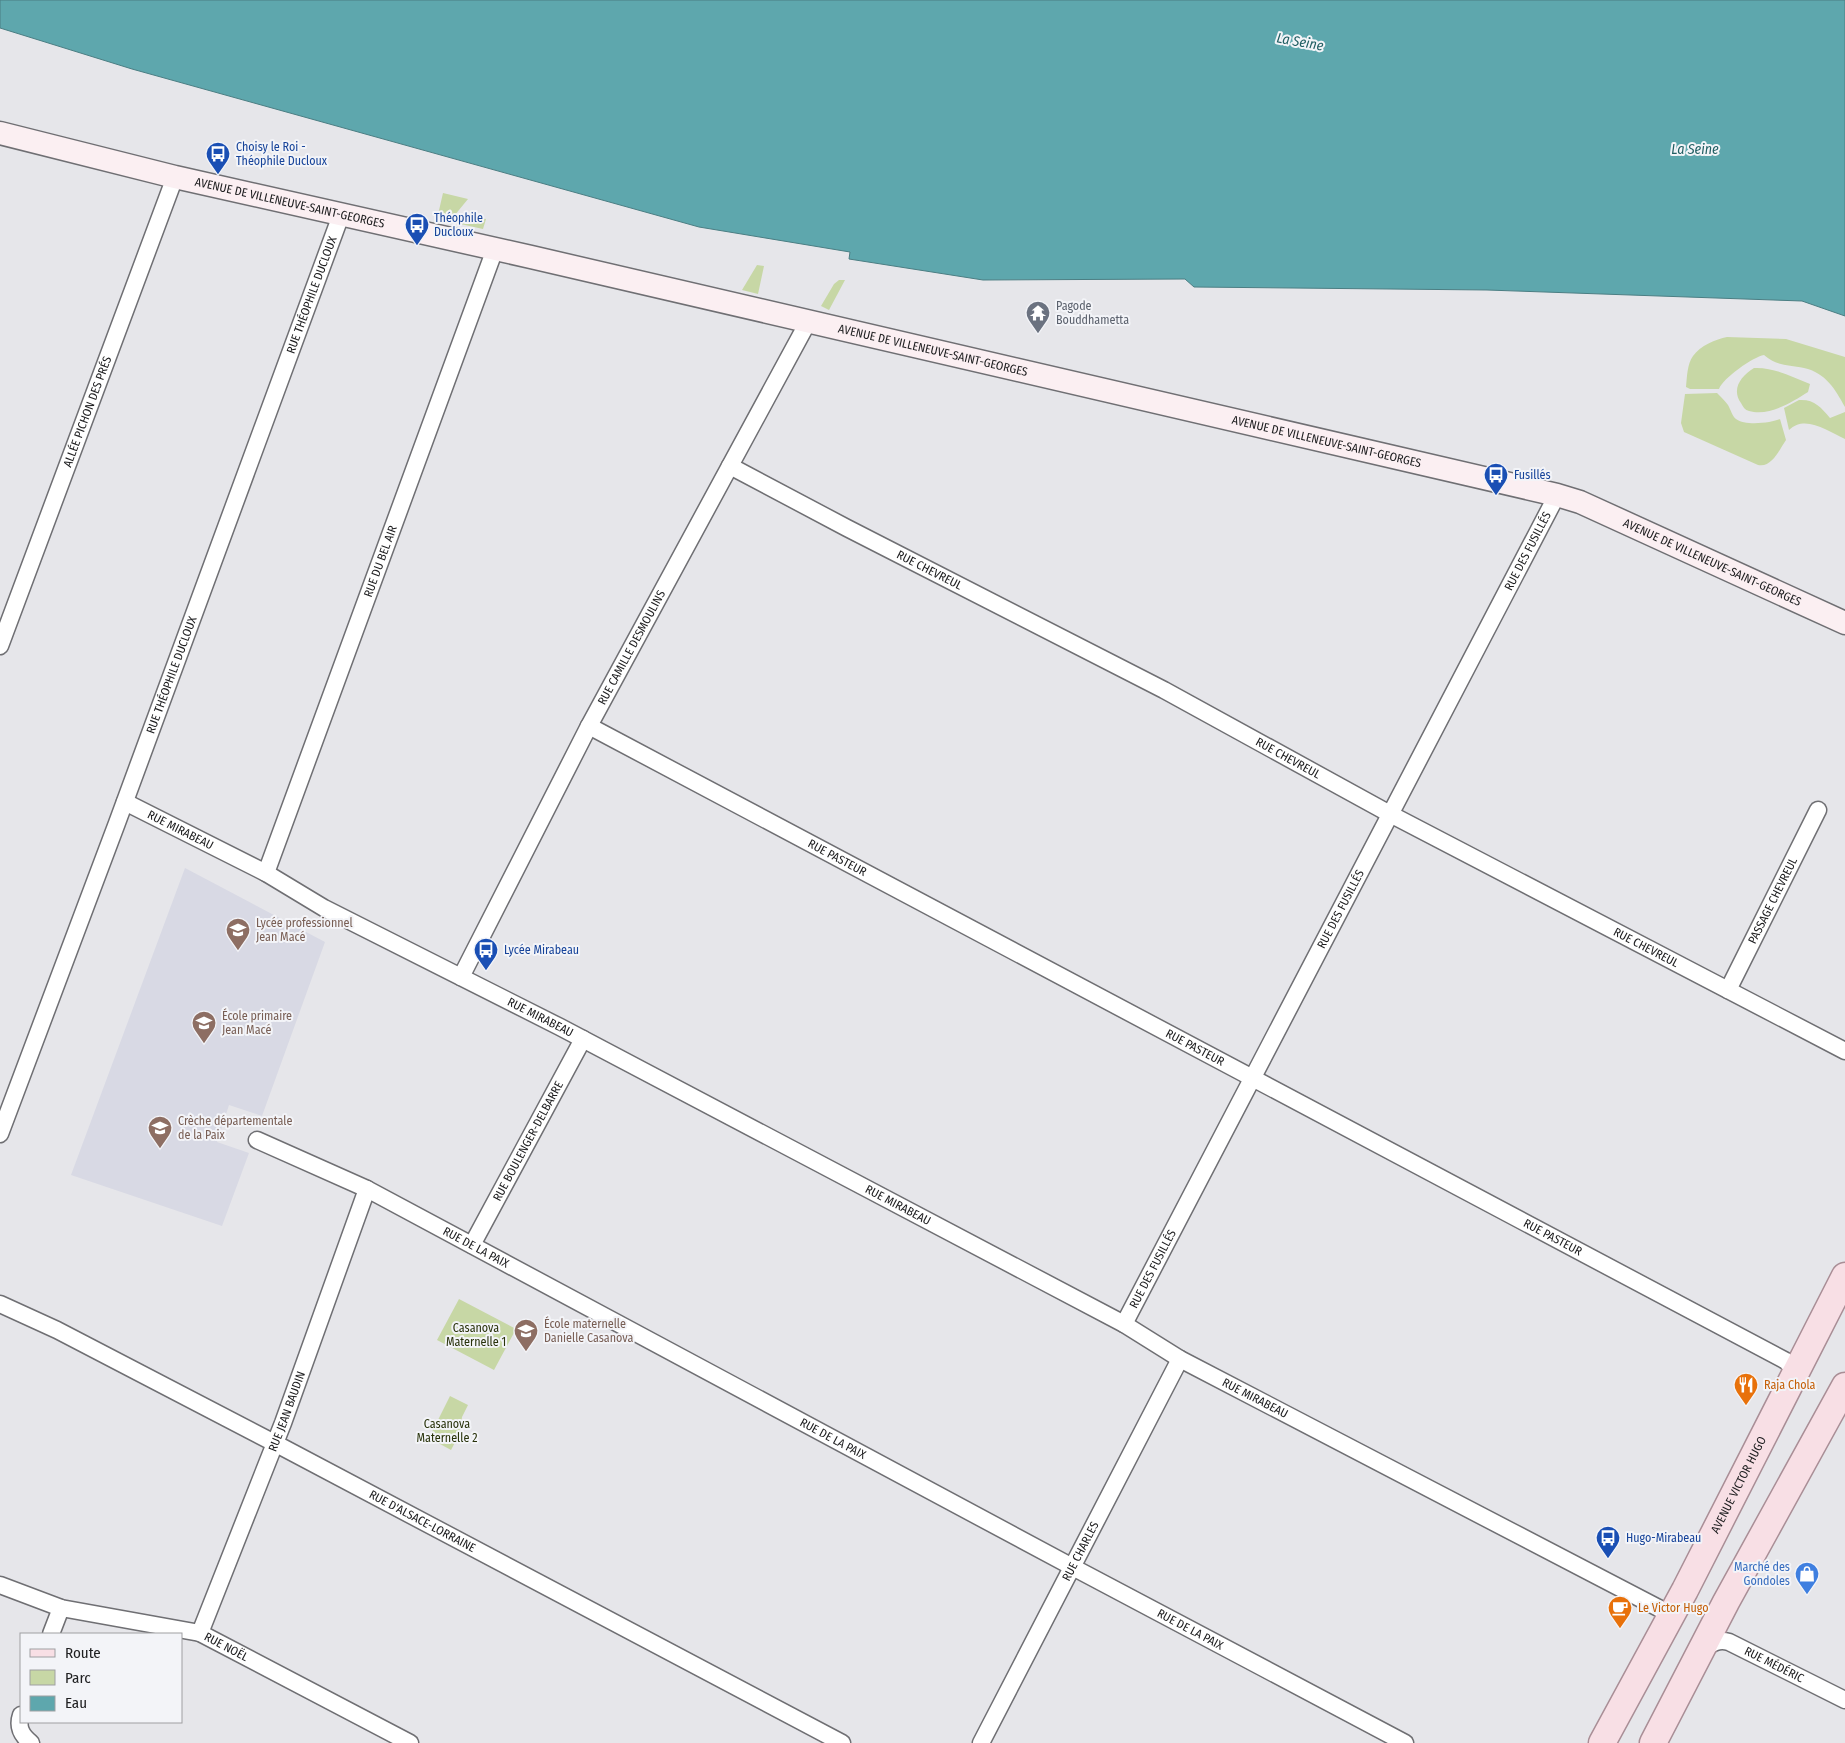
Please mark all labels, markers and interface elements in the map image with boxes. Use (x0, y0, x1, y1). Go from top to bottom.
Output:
water label: La Seine (1275, 30, 1325, 55)
place label: Choisy le Roi - Théophile Ducloux (236, 140, 328, 168)
bus stop icon: Choisy le Roi - Théophile Ducloux (205, 141, 231, 175)
water label: La Seine (1671, 141, 1719, 158)
street label: AVENUE DE VILLENEUVE-SAINT-GEORGES (194, 175, 386, 231)
place label: Théophile Ducloux (434, 211, 483, 239)
bus stop icon: Théophile Ducloux (404, 212, 430, 246)
street label: RUE THÉOPHILE DUCLOUX (284, 234, 340, 355)
place label: Pagode Bouddhametta (1056, 299, 1129, 327)
temple icon: Pagode Bouddhametta (1025, 300, 1051, 334)
street label: AVENUE DE VILLENEUVE-SAINT-GEORGES (837, 322, 1029, 379)
street label: ALLÉE PICHON DES PRÉS (60, 354, 114, 469)
street label: AVENUE DE VILLENEUVE-SAINT-GEORGES (1230, 413, 1423, 470)
bus stop icon: Fusillés (1483, 462, 1509, 496)
place label: Fusillés (1514, 468, 1551, 482)
street label: RUE DES FUSILLÉS (1501, 509, 1554, 593)
street label: AVENUE DE VILLENEUVE-SAINT-GEORGES (1621, 516, 1803, 609)
street label: RUE DU BEL AIR (361, 523, 400, 599)
street label: RUE CHEVREUL (894, 548, 965, 593)
street label: RUE CAMILLE DESMOULINS (595, 588, 668, 707)
street label: RUE THÉOPHILE DUCLOUX (144, 614, 200, 735)
street label: RUE CHEVREUL (1253, 735, 1324, 782)
street label: RUE MIRABEAU (145, 807, 216, 852)
street label: RUE PASTEUR (806, 836, 869, 879)
street label: PASSAGE CHEVREUL (1745, 854, 1800, 946)
street label: RUE DES FUSILLÉS (1314, 867, 1367, 951)
place label: Lycée professionnel Jean Macé (256, 916, 353, 944)
school or university icon: Lycée professionnel Jean Macé (225, 917, 251, 951)
street label: RUE CHEVREUL (1611, 925, 1682, 971)
bus stop icon: Lycée Mirabeau (473, 937, 499, 971)
place label: Lycée Mirabeau (504, 943, 579, 957)
street label: RUE MIRABEAU (505, 995, 576, 1040)
place label: École primaire Jean Macé (222, 1008, 292, 1037)
school or university icon: École primaire Jean Macé (191, 1010, 217, 1044)
street label: RUE PASTEUR (1163, 1026, 1227, 1069)
street label: RUE BOULENGER-DELBARRE (490, 1078, 566, 1204)
place label: Crèche départementale de la Paix (178, 1114, 292, 1142)
school or university icon: Crèche départementale de la Paix (147, 1115, 173, 1149)
street label: RUE MIRABEAU (863, 1182, 933, 1228)
street label: RUE PASTEUR (1521, 1216, 1585, 1259)
street label: RUE DE LA PAIX (441, 1224, 511, 1271)
street label: RUE DES FUSILLÉS (1126, 1227, 1179, 1311)
place label: École maternelle Danielle Casanova (544, 1316, 633, 1345)
school or university icon: École maternelle Danielle Casanova (513, 1318, 539, 1352)
park label: Casanova Maternelle 1 (446, 1321, 506, 1349)
street label: RUE JEAN BAUDIN (265, 1369, 308, 1454)
restaurant icon: Raja Chola (1733, 1372, 1759, 1406)
street label: RUE MIRABEAU (1220, 1375, 1290, 1421)
place label: Raja Chola (1764, 1378, 1816, 1392)
street label: RUE DE LA PAIX (798, 1415, 868, 1462)
park label: Casanova Maternelle 2 (417, 1417, 477, 1445)
street label: AVENUE VICTOR HUGO (1708, 1434, 1769, 1536)
street label: RUE D'ALSACE-LORRAINE (367, 1487, 478, 1555)
street label: RUE CHARLES (1059, 1519, 1102, 1583)
bus stop icon: Hugo-Mirabeau (1595, 1525, 1621, 1559)
place label: Hugo-Mirabeau (1626, 1531, 1701, 1545)
place label: Marché des Gondoles (1734, 1560, 1790, 1588)
shop icon: Marché des Gondoles (1794, 1561, 1820, 1595)
cafe icon: Le Victor Hugo (1607, 1595, 1633, 1629)
place label: Le Victor Hugo (1638, 1601, 1708, 1615)
street label: RUE DE LA PAIX (1155, 1606, 1226, 1653)
street label: RUE NOËL (202, 1629, 251, 1664)
legend (20, 1633, 182, 1723)
text: Route (65, 1644, 101, 1662)
street label: RUE MÉDÉRIC (1742, 1644, 1806, 1685)
text: Parc (65, 1669, 91, 1687)
text: Eau (65, 1694, 87, 1712)

